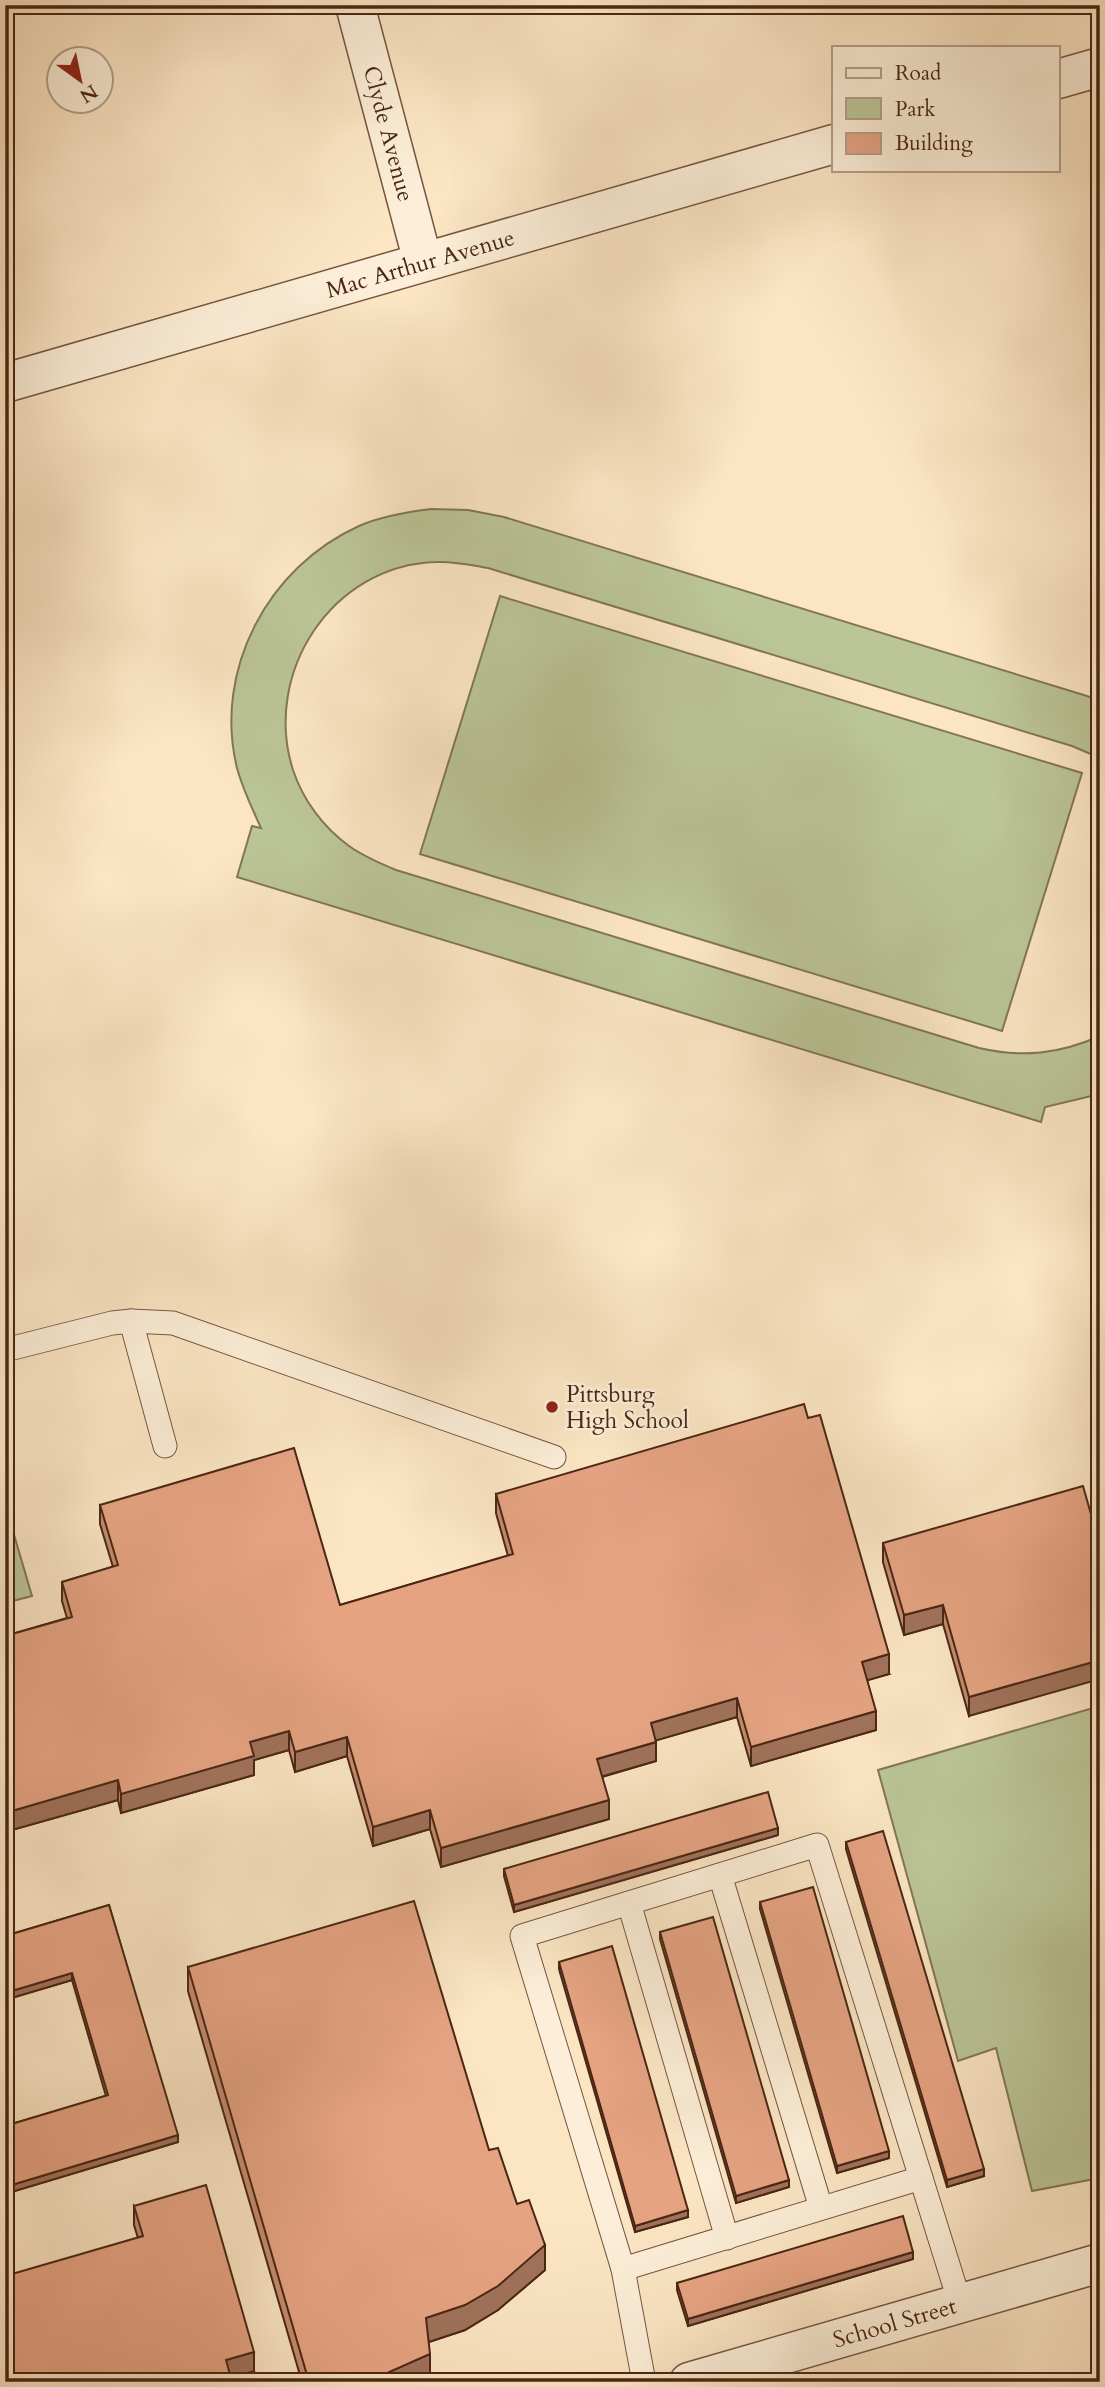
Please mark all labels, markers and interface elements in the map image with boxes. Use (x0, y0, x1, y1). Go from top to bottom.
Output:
north arrow (46, 46, 116, 116)
legend (832, 46, 1060, 172)
text: Road (895, 59, 941, 88)
street label: Clyde Avenue (356, 62, 421, 205)
text: N (74, 78, 103, 109)
text: Park (895, 95, 936, 124)
text: Building (895, 129, 973, 158)
street label: Mac Arthur Avenue (322, 222, 518, 306)
place label: Pittsburg High School (566, 1379, 689, 1436)
marker: Pittsburg High School (544, 1399, 560, 1415)
street label: School Street (829, 2290, 960, 2356)

